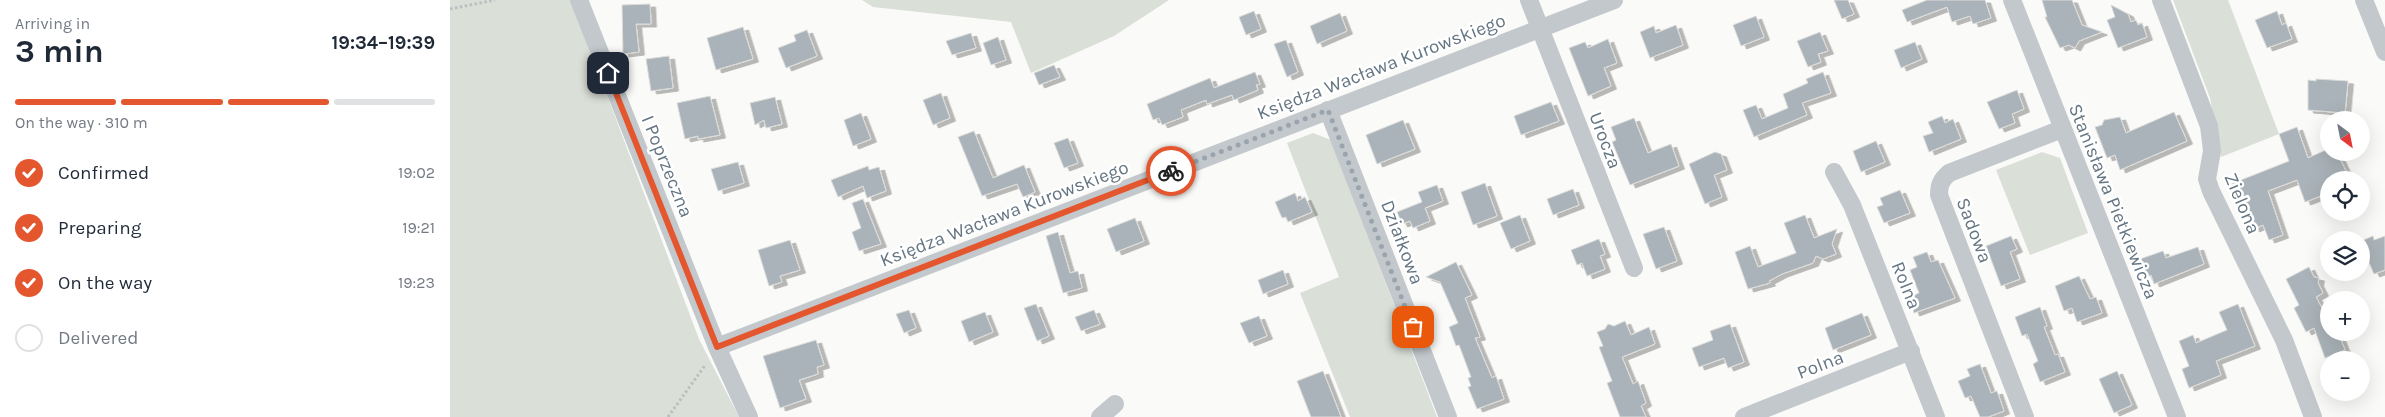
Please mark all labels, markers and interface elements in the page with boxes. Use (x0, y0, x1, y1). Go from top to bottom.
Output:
street label: Księdza Wacława Kurowskiego (1254, 9, 1509, 125)
text: Arriving in (15, 14, 90, 33)
text: 19:34–19:39 (332, 32, 435, 54)
text: 3 min (15, 33, 104, 70)
pin (587, 52, 629, 94)
icon: home (594, 59, 622, 87)
street label: Stanisława Pietkiewicza (2064, 101, 2162, 302)
street label: Urocza (1584, 109, 1626, 172)
north arrow (2320, 111, 2370, 161)
map controls (2320, 111, 2370, 401)
street label: I Poprzeczna (637, 112, 698, 221)
text: On the way · 310 m (15, 113, 148, 132)
courier (1146, 146, 1196, 196)
street label: Księdza Wacława Kurowskiego (877, 156, 1132, 272)
icon: bike (1157, 157, 1185, 185)
icon: check (15, 159, 43, 187)
text: Confirmed (58, 162, 149, 184)
text: 19:02 (398, 163, 435, 182)
street label: Zielona (2219, 169, 2265, 237)
button: locate (2320, 171, 2370, 221)
street label: Sadowa (1952, 195, 1996, 266)
street label: Działkowa (1376, 197, 1428, 288)
icon: check (15, 214, 43, 242)
text: Preparing (58, 217, 141, 239)
text: 19:21 (402, 218, 435, 237)
button: layers (2320, 231, 2370, 281)
street label: Rolna (1887, 258, 1926, 312)
icon: check (15, 269, 43, 297)
text: On the way (58, 272, 152, 294)
text: 19:23 (398, 273, 435, 292)
button: + (2320, 291, 2370, 341)
pin (1392, 306, 1434, 348)
icon: bag (1399, 313, 1427, 341)
text: Delivered (58, 327, 138, 349)
street label: Polna (1794, 346, 1847, 384)
button: − (2320, 351, 2370, 401)

